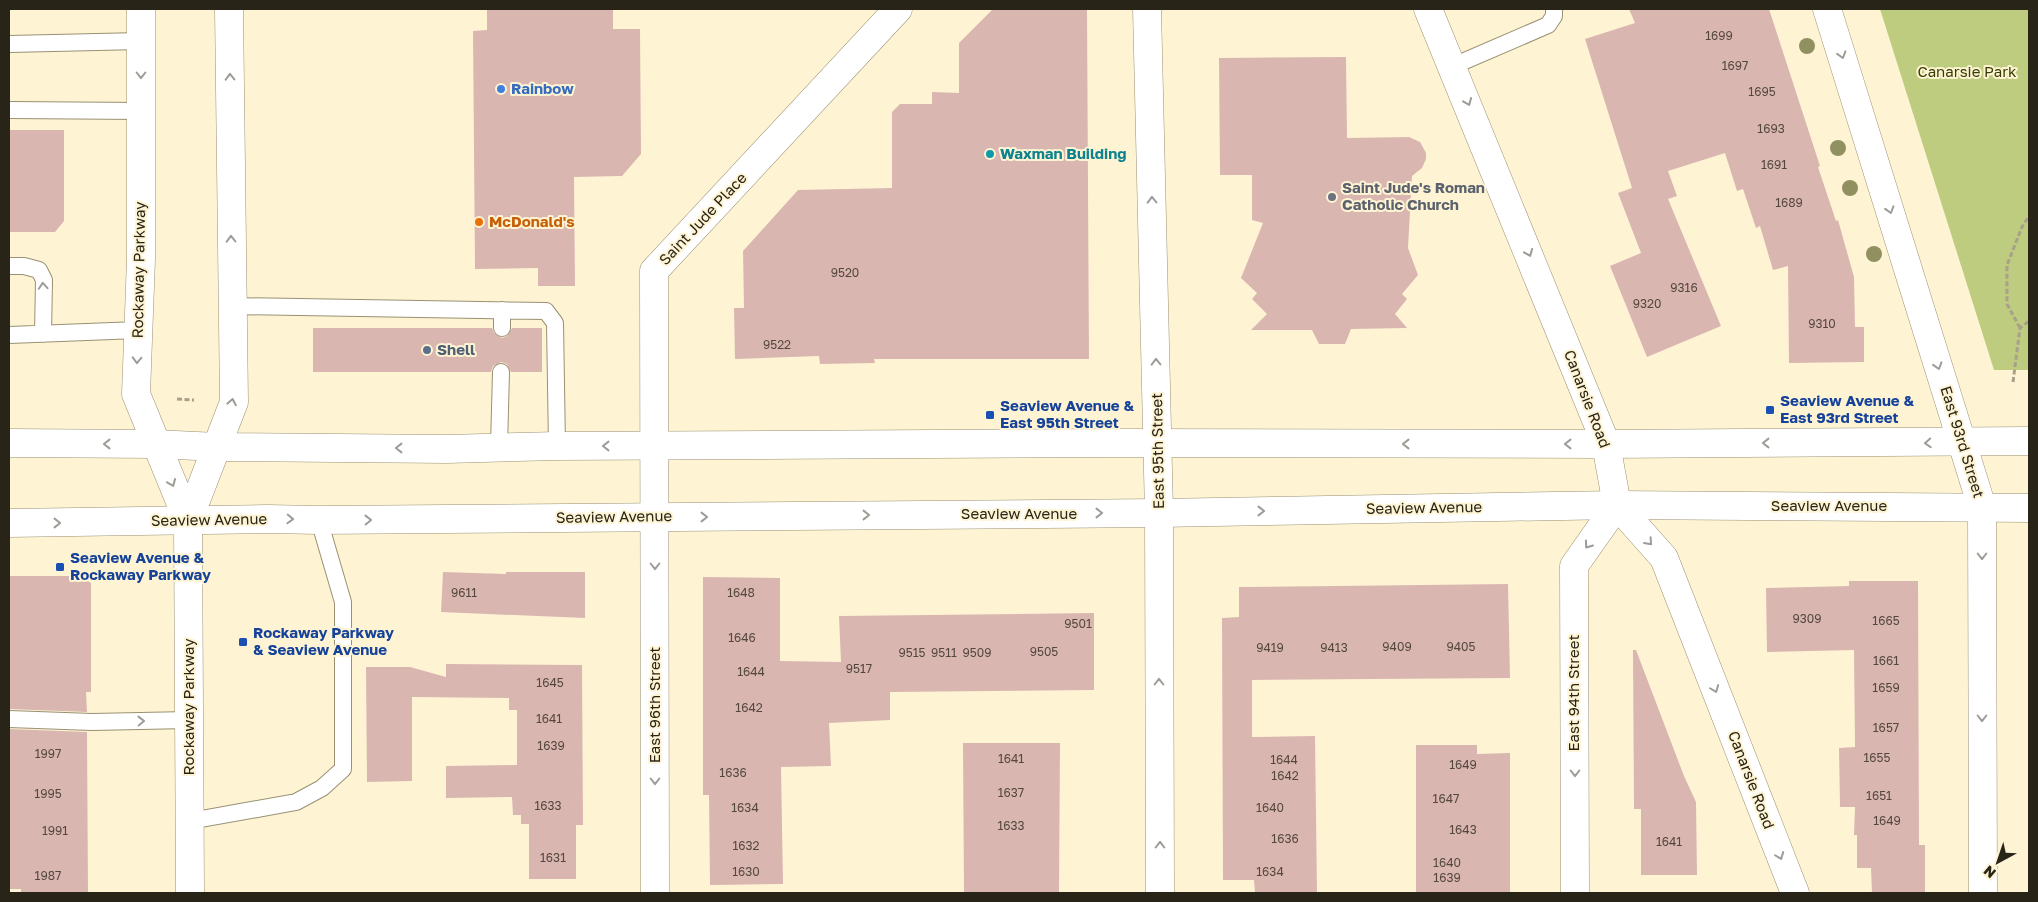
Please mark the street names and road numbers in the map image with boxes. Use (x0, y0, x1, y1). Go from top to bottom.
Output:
street label: Saint Jude Place (655, 168, 750, 268)
street label: Rockaway Parkway (128, 201, 148, 339)
street label: Canarsie Road (1561, 347, 1615, 450)
street label: East 93rd Street (1937, 384, 1989, 500)
street label: East 95th Street (1147, 393, 1167, 509)
street label: Seaview Avenue (1771, 496, 1887, 514)
street label: Seaview Avenue (1366, 497, 1483, 517)
street label: Seaview Avenue (961, 504, 1077, 522)
street label: Seaview Avenue (556, 506, 673, 526)
street label: Seaview Avenue (151, 509, 268, 529)
street label: East 94th Street (1564, 635, 1582, 751)
street label: Rockaway Parkway (179, 638, 197, 776)
street label: East 96th Street (645, 647, 663, 763)
street label: Canarsie Road (1725, 728, 1779, 831)

